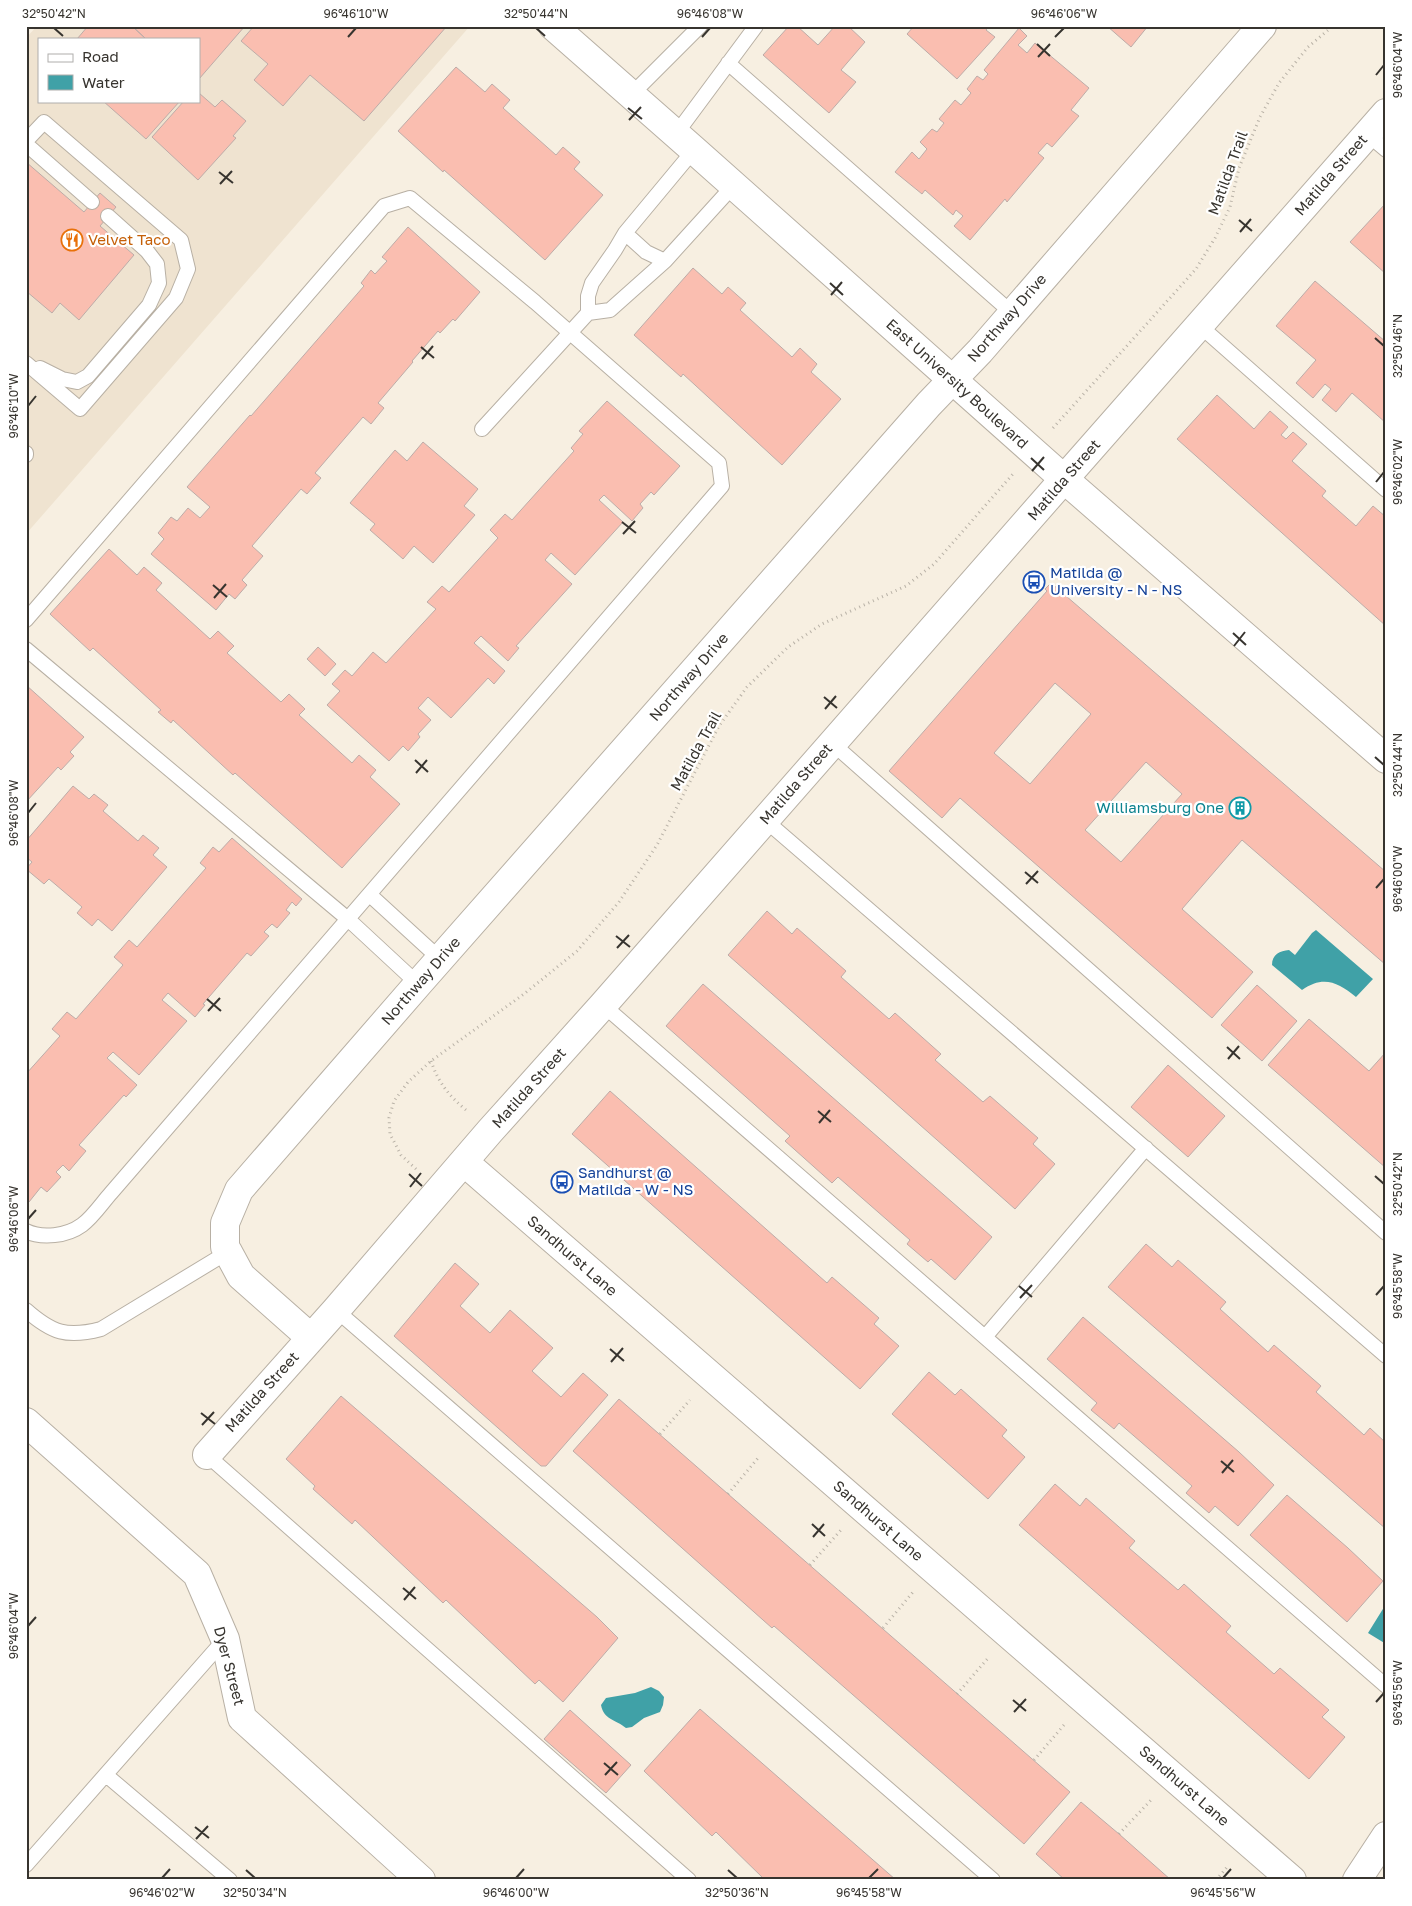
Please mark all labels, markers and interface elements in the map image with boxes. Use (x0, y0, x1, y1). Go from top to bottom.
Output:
text: 32°50'42"N (22, 6, 86, 21)
text: 96°46'10"W (323, 6, 389, 21)
text: 32°50'44"N (504, 6, 568, 21)
text: 96°46'08"W (677, 6, 744, 21)
text: 96°46'06"W (1031, 6, 1098, 21)
text: 96°46'04"W (1390, 31, 1405, 98)
legend (38, 38, 200, 102)
text: Road (82, 47, 119, 65)
text: Water (82, 73, 125, 91)
street label: Matilda Trail (1204, 128, 1251, 217)
street label: Matilda Street (1290, 130, 1370, 219)
restaurant icon: Velvet Taco (60, 228, 84, 252)
place label: Velvet Taco (88, 230, 171, 248)
street label: Northway Drive (963, 269, 1050, 365)
text: 32°50'46"N (1390, 314, 1405, 378)
street label: East University Boulevard (883, 315, 1032, 452)
text: 96°46'10"W (6, 373, 21, 439)
street label: Matilda Street (1023, 435, 1103, 524)
text: 96°46'02"W (1390, 438, 1405, 505)
place label: Matilda @ University - N - NS (1050, 563, 1182, 598)
bus stop icon: Matilda @ University - N - NS (1022, 570, 1046, 594)
street label: Northway Drive (645, 628, 732, 724)
street label: Matilda Trail (666, 707, 724, 793)
text: 32°50'44"N (1390, 733, 1405, 797)
street label: Matilda Street (755, 739, 835, 828)
text: 96°46'08"W (6, 779, 21, 846)
building icon: Williamsburg One (1228, 796, 1252, 820)
place label: Williamsburg One (1096, 798, 1224, 816)
text: 96°46'00"W (1390, 845, 1405, 912)
street label: Northway Drive (377, 932, 464, 1028)
street label: Matilda Street (488, 1044, 569, 1131)
text: 32°50'42"N (1390, 1152, 1405, 1216)
place label: Sandhurst @ Matilda - W - NS (578, 1163, 693, 1198)
bus stop icon: Sandhurst @ Matilda - W - NS (550, 1170, 574, 1194)
text: 96°46'06"W (6, 1185, 21, 1252)
street label: Sandhurst Lane (524, 1211, 622, 1299)
text: 96°45'58"W (1390, 1253, 1405, 1319)
street label: Matilda Street (221, 1348, 302, 1435)
street label: Sandhurst Lane (830, 1476, 928, 1564)
text: 96°46'04"W (6, 1592, 21, 1659)
street label: Dyer Street (211, 1624, 249, 1707)
text: 96°45'56"W (1390, 1660, 1405, 1726)
street label: Sandhurst Lane (1136, 1741, 1234, 1829)
text: 96°46'02"W (129, 1885, 196, 1900)
text: 32°50'34"N (223, 1885, 287, 1900)
text: 96°46'00"W (483, 1885, 550, 1900)
text: 32°50'36"N (705, 1885, 769, 1900)
text: 96°45'58"W (836, 1885, 902, 1900)
text: 96°45'56"W (1190, 1885, 1256, 1900)

